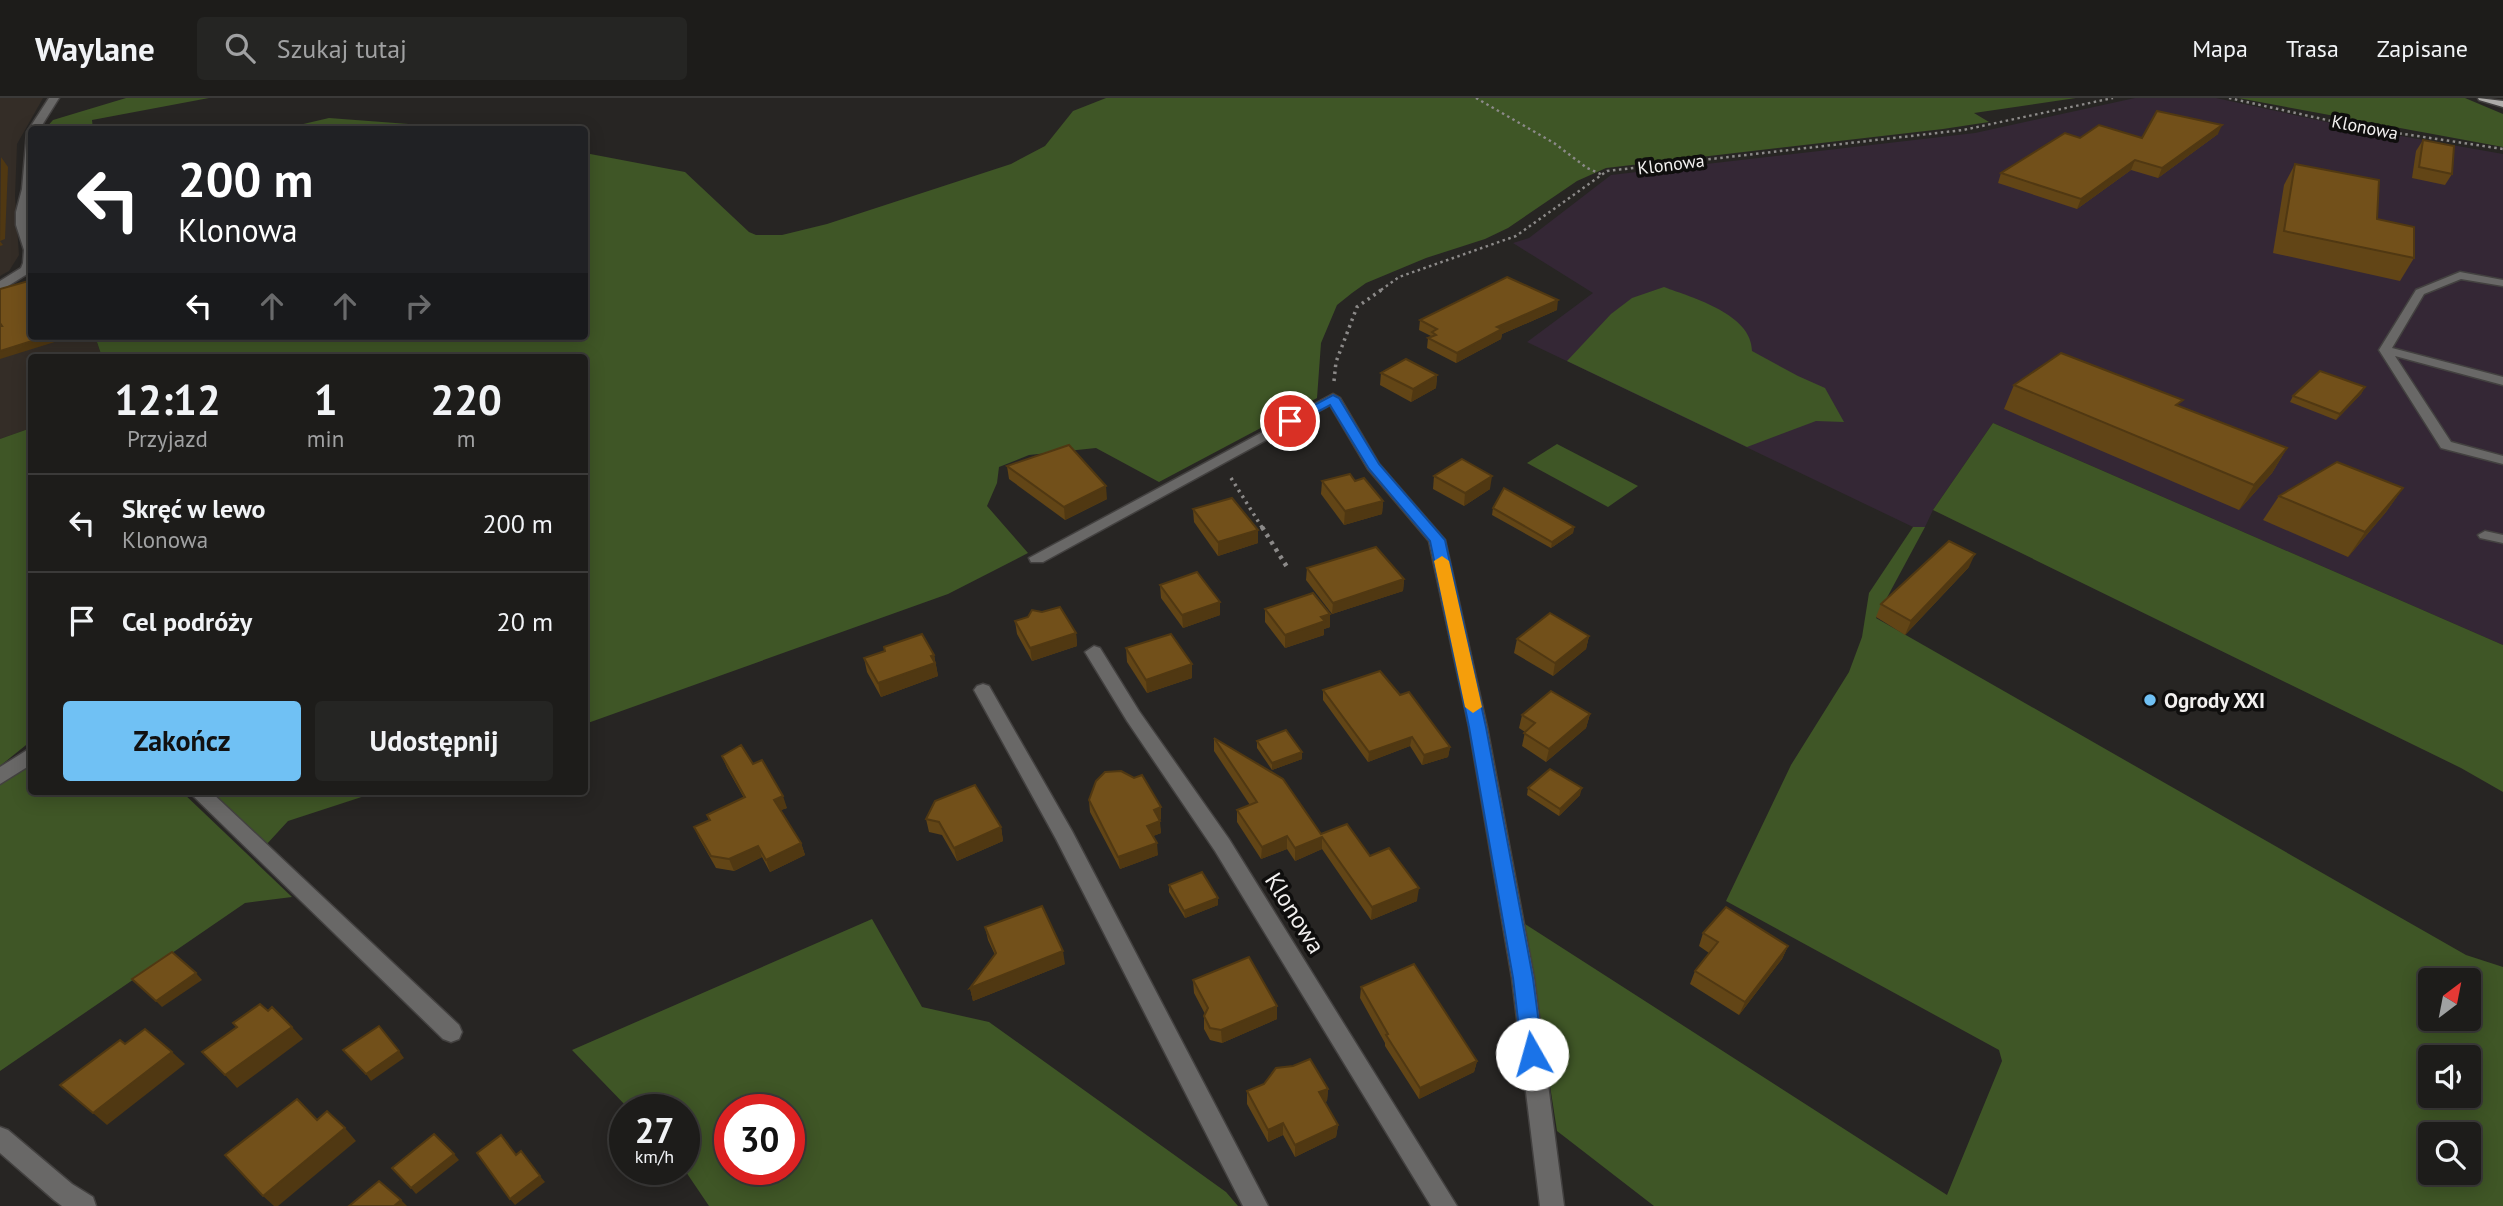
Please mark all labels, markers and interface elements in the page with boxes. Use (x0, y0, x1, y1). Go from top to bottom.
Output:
search box (197, 17, 687, 80)
text: Waylane (35, 27, 155, 70)
icon: search (221, 29, 259, 67)
text: Szukaj tutaj (277, 32, 407, 65)
text: Mapa (2192, 33, 2248, 64)
text: Trasa (2286, 33, 2339, 64)
text: Zapisane (2377, 33, 2468, 64)
street label: Klonowa (2330, 109, 2400, 145)
text: 200 m (178, 147, 313, 211)
street label: Klonowa (1636, 148, 1706, 180)
icon: left (63, 154, 154, 245)
text: Klonowa (178, 209, 298, 251)
icon: left (180, 287, 218, 325)
icon: ahead (253, 287, 291, 325)
icon: ahead (326, 287, 364, 325)
icon: right (399, 287, 437, 325)
text: 12:12 (114, 372, 221, 427)
text: 1 (314, 372, 337, 427)
text: 220 (430, 372, 502, 427)
pin (1260, 391, 1320, 451)
icon: arrive (1271, 402, 1309, 440)
text: Przyjazd (127, 424, 208, 453)
text: min (307, 424, 344, 453)
text: m (457, 424, 475, 453)
text: Skręć w lewo (122, 492, 266, 525)
icon: left (63, 504, 101, 542)
text: 200 m (482, 507, 553, 540)
text: Klonowa (122, 525, 208, 554)
icon: arrive (63, 602, 101, 640)
text: Cel podróży (122, 605, 252, 638)
text: 20 m (497, 605, 553, 638)
place label: Ogrody XXI (2164, 687, 2265, 714)
marker: Ogrody XXI (2142, 692, 2158, 708)
button: Zakończ (63, 701, 301, 781)
button: Udostępnij (315, 701, 553, 781)
street label: Klonowa (1258, 867, 1332, 959)
north arrow (2418, 968, 2482, 1031)
map controls (2418, 968, 2481, 1185)
position arrow (1495, 1017, 1569, 1091)
button: sound (2418, 1045, 2481, 1108)
speed limit sign: 30 (714, 1094, 805, 1185)
text: 27 (635, 1107, 674, 1153)
button: search (2418, 1122, 2481, 1185)
text: km/h (635, 1145, 674, 1168)

